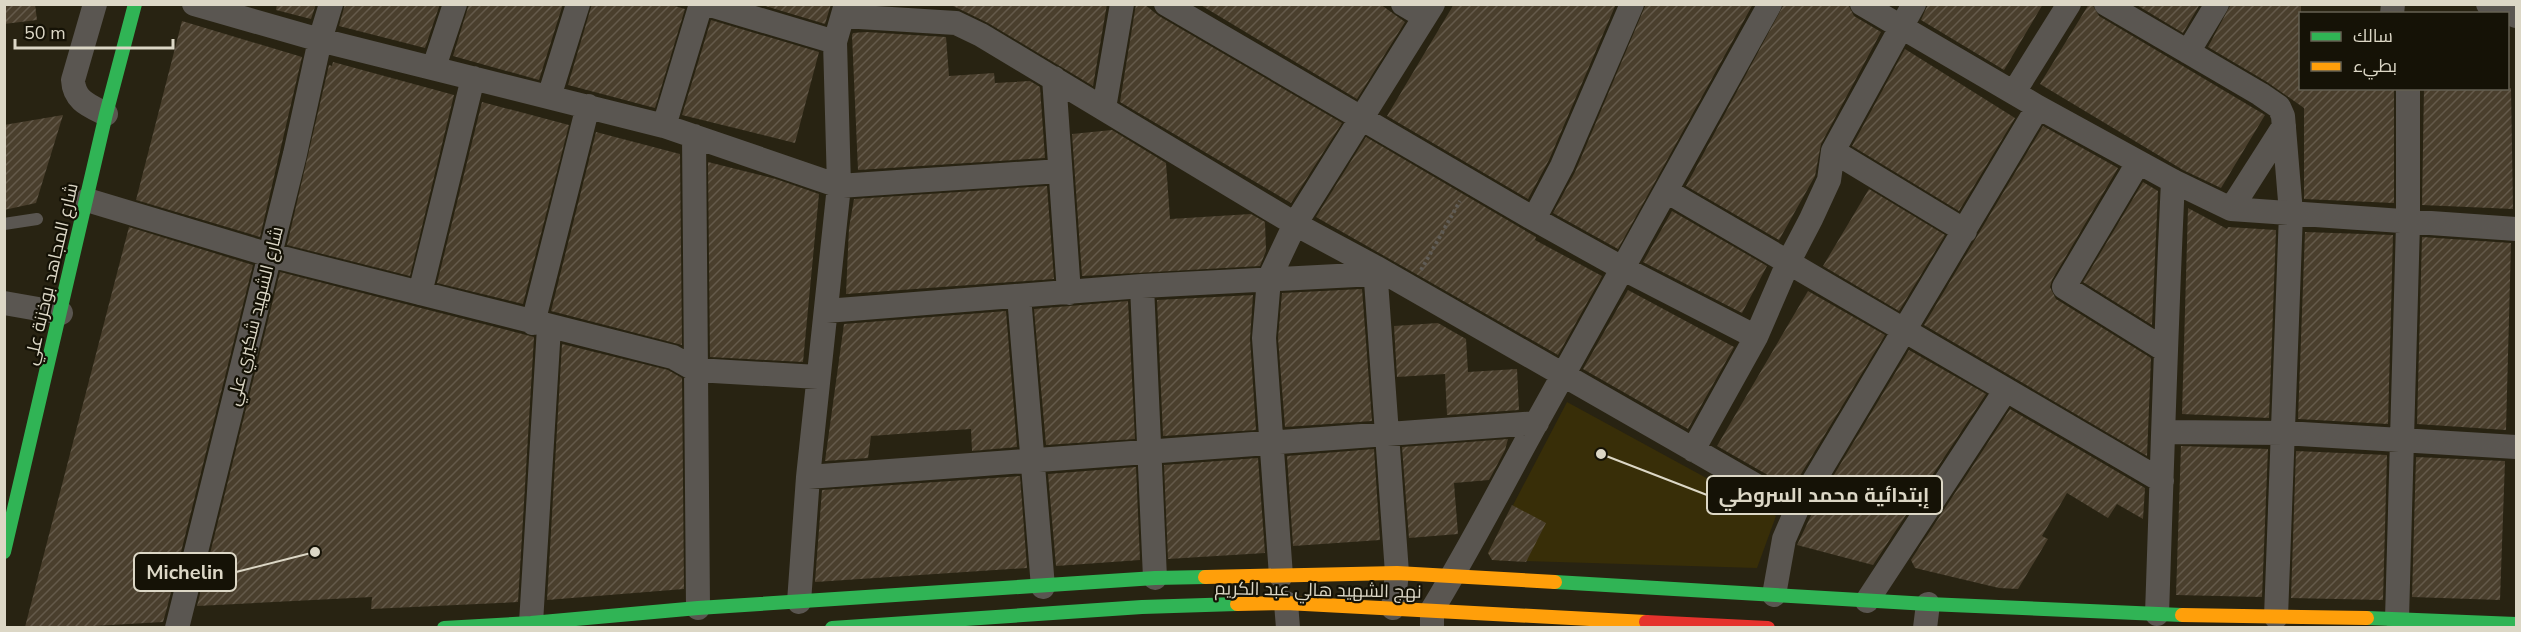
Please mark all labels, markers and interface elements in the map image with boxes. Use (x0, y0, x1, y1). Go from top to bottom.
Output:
scale bar (15, 12, 172, 50)
legend (2299, 12, 2509, 90)
text: 50 m (24, 21, 66, 45)
text: سالك (2353, 24, 2393, 48)
text: بطيء (2353, 54, 2397, 80)
street label: شارع المجاهد بوخزنة علي (18, 181, 86, 368)
street label: شارع الشهيد شكيري علي (221, 224, 291, 409)
callout: إبتدائية محمد السروطي (1707, 476, 1942, 514)
text: إبتدائية محمد السروطي (1719, 482, 1929, 511)
callout: Michelin (134, 553, 236, 591)
text: Michelin (146, 559, 224, 586)
street label: نهج الشهيد هالي عبد الكريم (1214, 576, 1422, 606)

